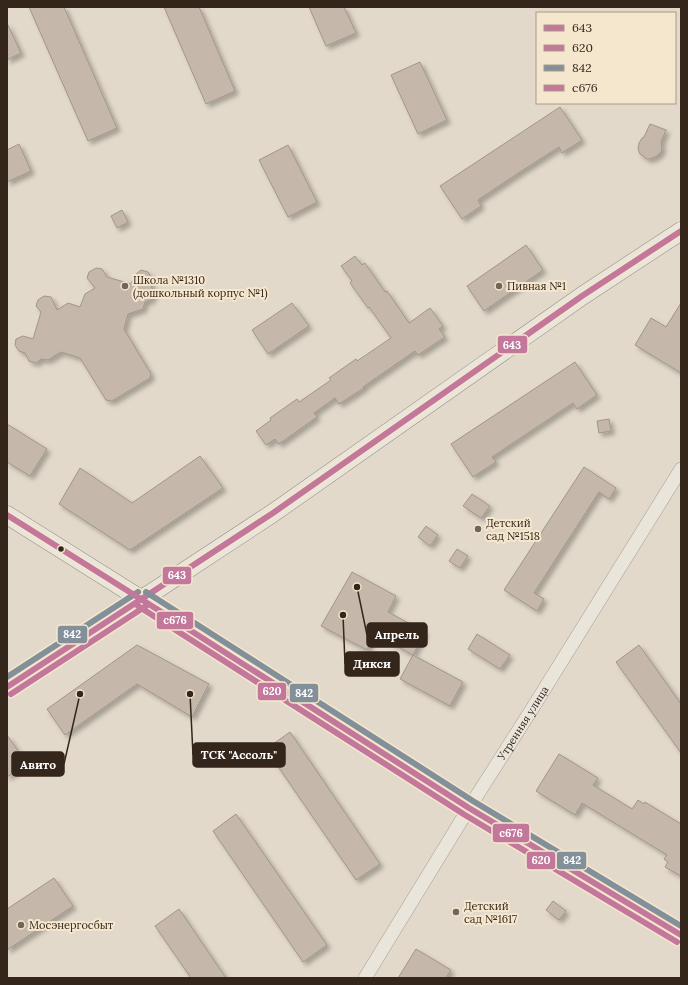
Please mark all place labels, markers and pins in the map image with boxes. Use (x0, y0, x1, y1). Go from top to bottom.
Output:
place label: Школа №1310 (дошкольный корпус №1) (133, 273, 268, 301)
place label: Пивная №1 (507, 279, 566, 293)
marker: Школа №1310 (дошкольный корпус №1) (120, 281, 130, 291)
marker: Пивная №1 (494, 281, 504, 291)
place label: Детский сад №1518 (486, 516, 540, 543)
marker: Детский сад №1518 (473, 524, 483, 534)
unlabelled marker (56, 544, 66, 554)
callout: Апрель (367, 623, 427, 647)
callout: Дикси (345, 652, 399, 676)
callout: ТСК "Ассоль" (193, 743, 285, 767)
callout: Авито (12, 752, 64, 776)
place label: Детский сад №1617 (464, 899, 517, 926)
marker: Детский сад №1617 (451, 907, 461, 917)
place label: Мосэнергосбыт (29, 918, 114, 932)
marker: Мосэнергосбыт (16, 920, 26, 930)

